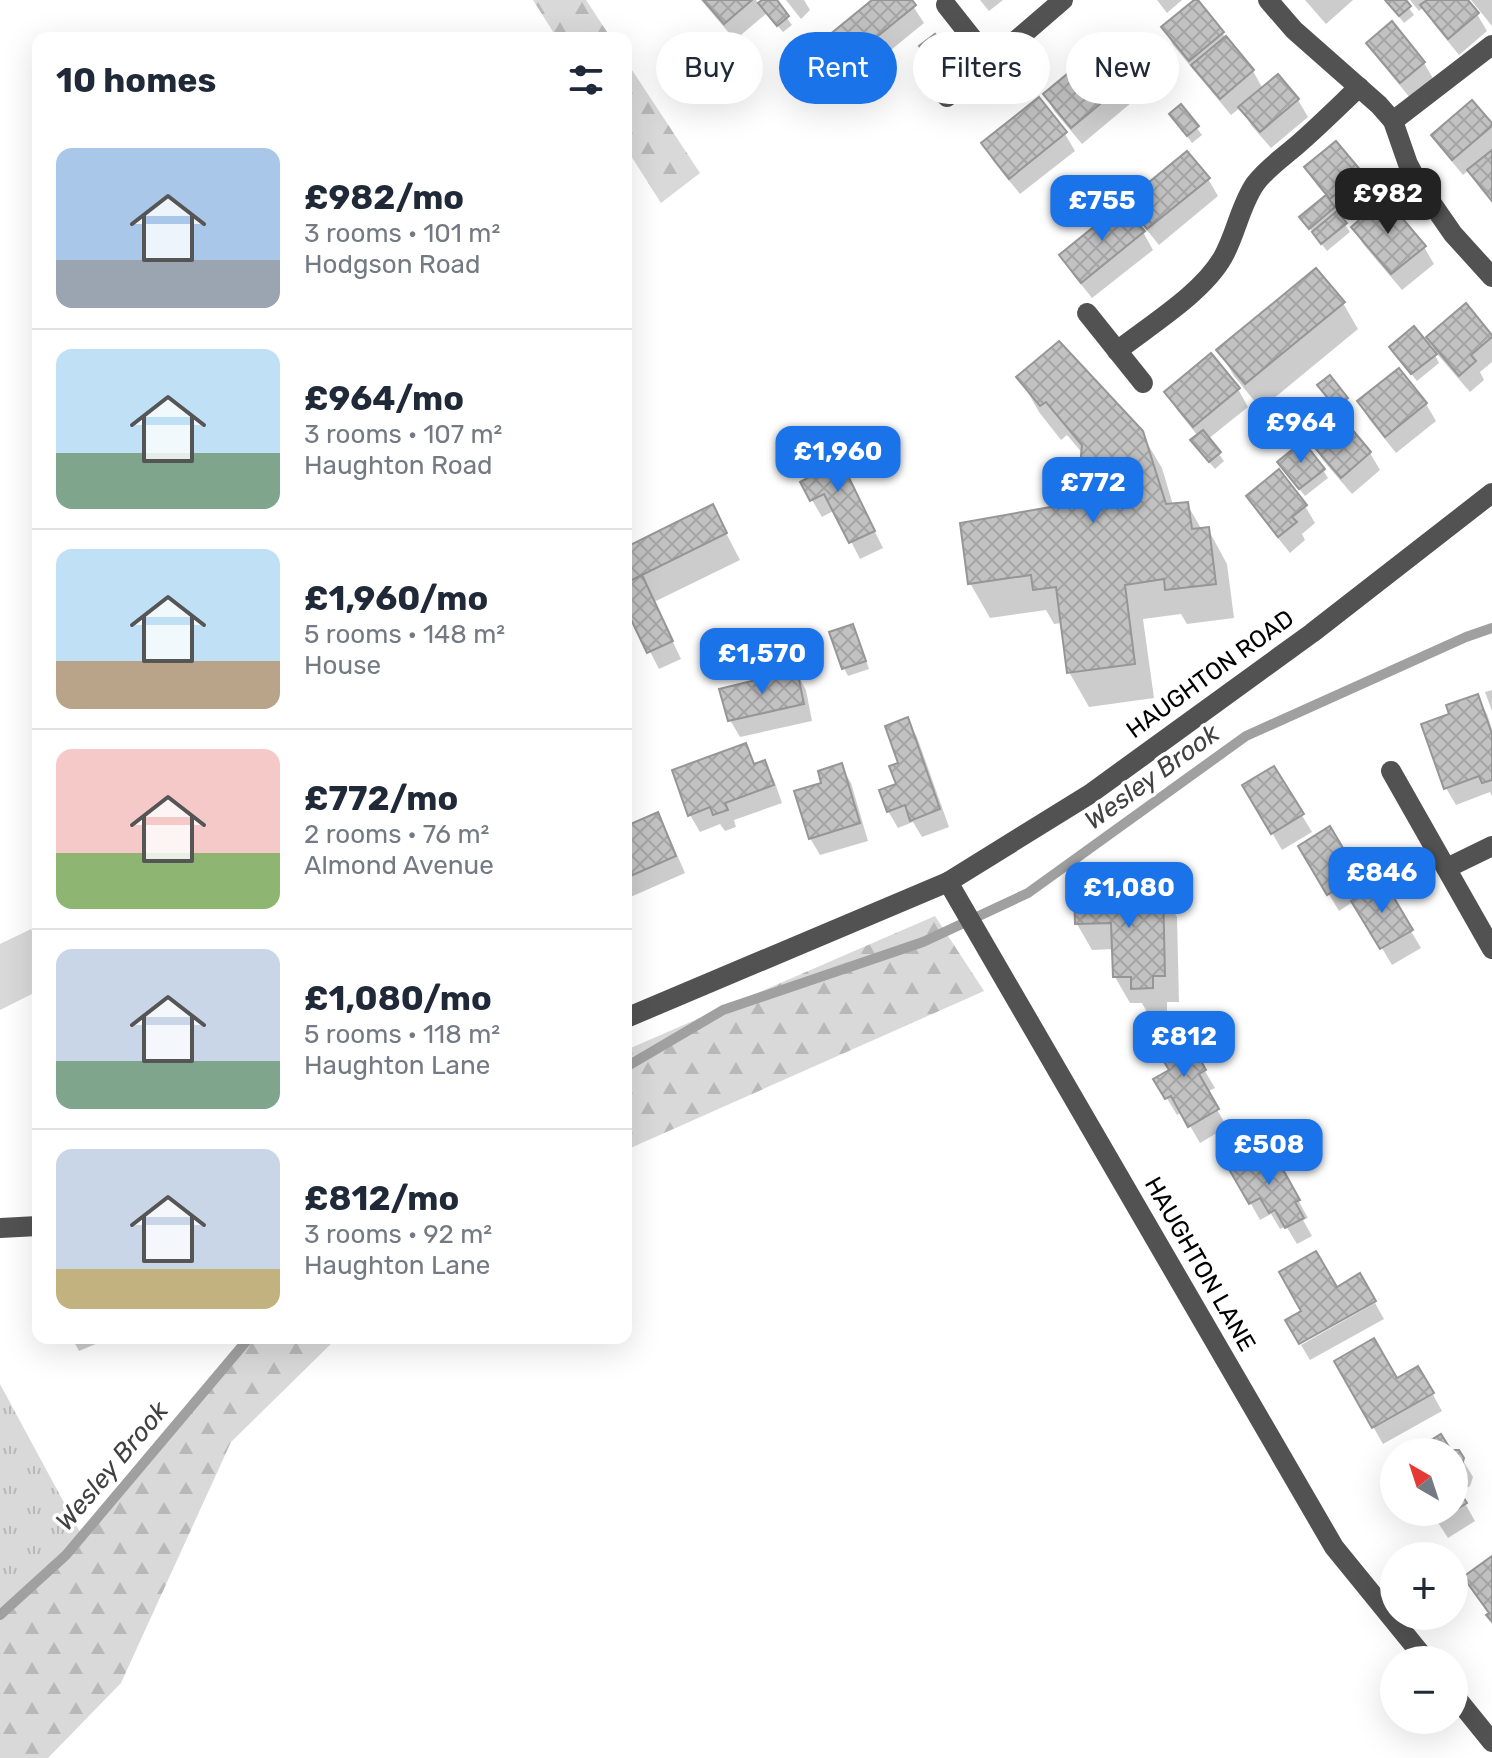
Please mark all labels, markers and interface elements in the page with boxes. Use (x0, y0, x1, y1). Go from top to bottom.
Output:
chip: Buy (656, 32, 763, 104)
chip: Rent (779, 32, 897, 104)
chip: Filters (913, 32, 1050, 104)
chip: New (1066, 32, 1179, 104)
icon: filters (564, 58, 608, 102)
text: 10 homes (56, 60, 216, 101)
pin: £982 (1341, 168, 1435, 236)
pin: £755 (1055, 175, 1149, 243)
text: £982/mo (304, 177, 464, 218)
text: £982 (1353, 178, 1423, 209)
icon: home (120, 180, 216, 276)
text: £755 (1068, 185, 1136, 216)
text: 3 rooms · 101 m² (304, 218, 500, 249)
text: Hodgson Road (304, 249, 480, 280)
text: £964/mo (304, 378, 464, 419)
icon: home (120, 381, 216, 477)
pin: £964 (1254, 397, 1348, 465)
text: £964 (1266, 407, 1336, 438)
text: 3 rooms · 107 m² (304, 419, 503, 450)
pin: £1,960 (773, 426, 903, 494)
text: £1,960 (793, 436, 883, 467)
text: Haughton Road (304, 450, 493, 481)
pin: £772 (1046, 457, 1140, 525)
text: £772 (1060, 467, 1126, 498)
text: £1,960/mo (304, 578, 488, 619)
icon: home (120, 581, 216, 677)
street label: HAUGHTON ROAD (1121, 604, 1299, 744)
text: 5 rooms · 148 m² (304, 619, 505, 650)
pin: £1,570 (697, 628, 827, 696)
text: £1,570 (718, 638, 806, 669)
text: House (304, 650, 381, 681)
water label: Wesley Brook (1079, 717, 1226, 836)
text: £772/mo (304, 778, 458, 819)
icon: home (120, 781, 216, 877)
text: 2 rooms · 76 m² (304, 819, 489, 850)
pin: £846 (1335, 847, 1429, 915)
text: Almond Avenue (304, 850, 494, 881)
text: £846 (1346, 857, 1418, 888)
pin: £1,080 (1064, 862, 1194, 930)
text: £1,080 (1083, 872, 1175, 903)
text: £1,080/mo (304, 978, 492, 1019)
icon: home (120, 981, 216, 1077)
pin: £812 (1137, 1011, 1231, 1079)
text: 5 rooms · 118 m² (304, 1019, 500, 1050)
text: £812 (1151, 1021, 1217, 1052)
text: Haughton Lane (304, 1050, 490, 1081)
pin: £508 (1222, 1119, 1316, 1187)
text: £508 (1234, 1129, 1304, 1160)
street label: HAUGHTON LANE (1139, 1172, 1261, 1356)
text: £812/mo (304, 1178, 459, 1219)
icon: home (120, 1181, 216, 1277)
text: 3 rooms · 92 m² (304, 1219, 492, 1250)
text: Haughton Lane (304, 1250, 490, 1281)
water label: Wesley Brook (49, 1395, 175, 1537)
north arrow (1380, 1438, 1468, 1526)
map controls (1380, 1438, 1468, 1734)
button: + (1380, 1542, 1468, 1630)
button: − (1380, 1646, 1468, 1734)

